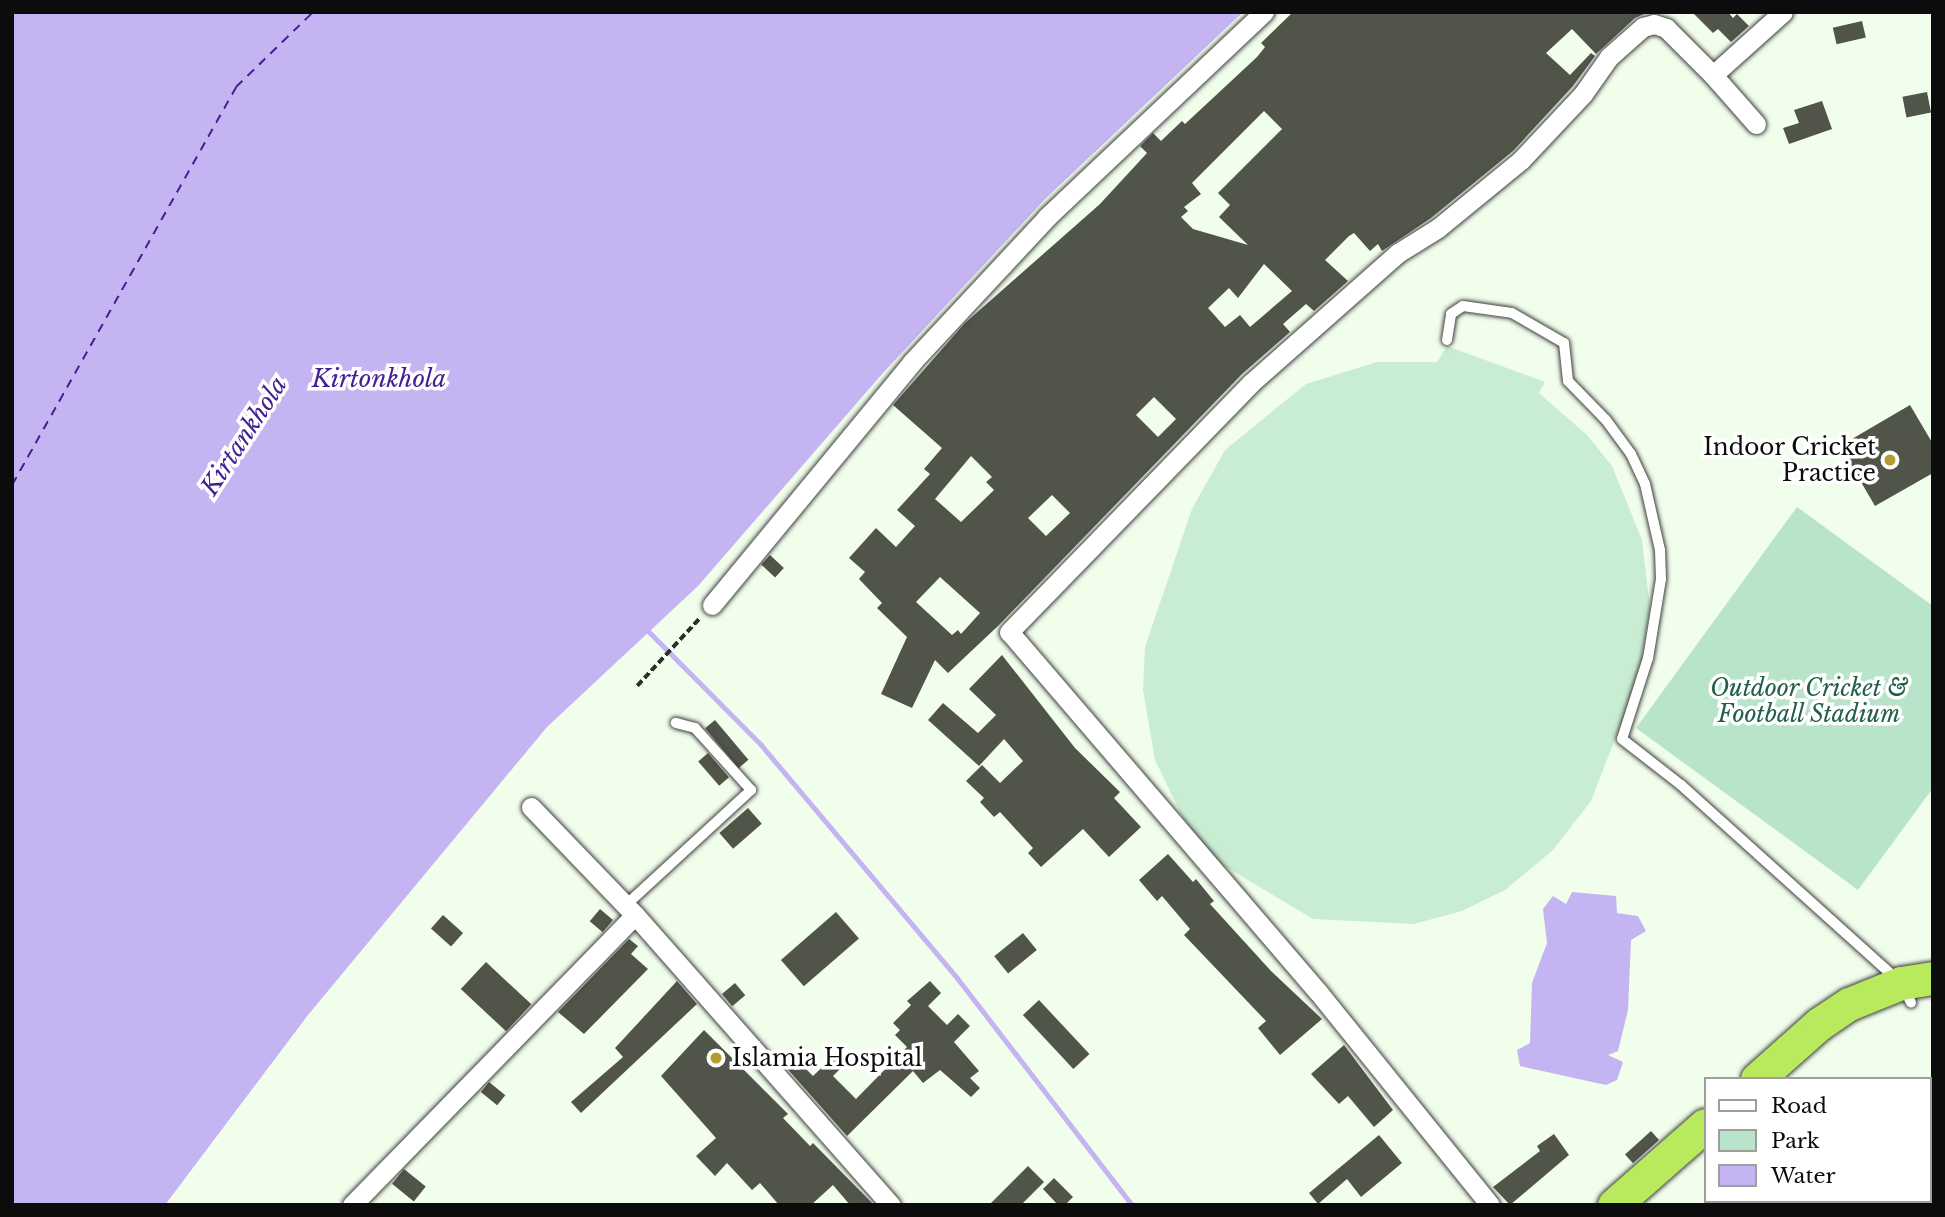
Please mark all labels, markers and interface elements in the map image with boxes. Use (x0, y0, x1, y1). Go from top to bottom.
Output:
water label: Kirtonkhola (312, 365, 446, 393)
water label: Kirtankhola (195, 371, 293, 501)
place label: Indoor Cricket Practice (1703, 433, 1876, 487)
marker: Indoor Cricket Practice (1882, 452, 1898, 468)
park label: Outdoor Cricket & Football Stadium (1710, 674, 1908, 728)
place label: Islamia Hospital (732, 1044, 922, 1072)
marker: Islamia Hospital (706, 1048, 726, 1068)
legend (1703, 1077, 1931, 1203)
text: Road (1771, 1093, 1827, 1119)
text: Park (1771, 1128, 1820, 1154)
text: Water (1771, 1163, 1835, 1189)

